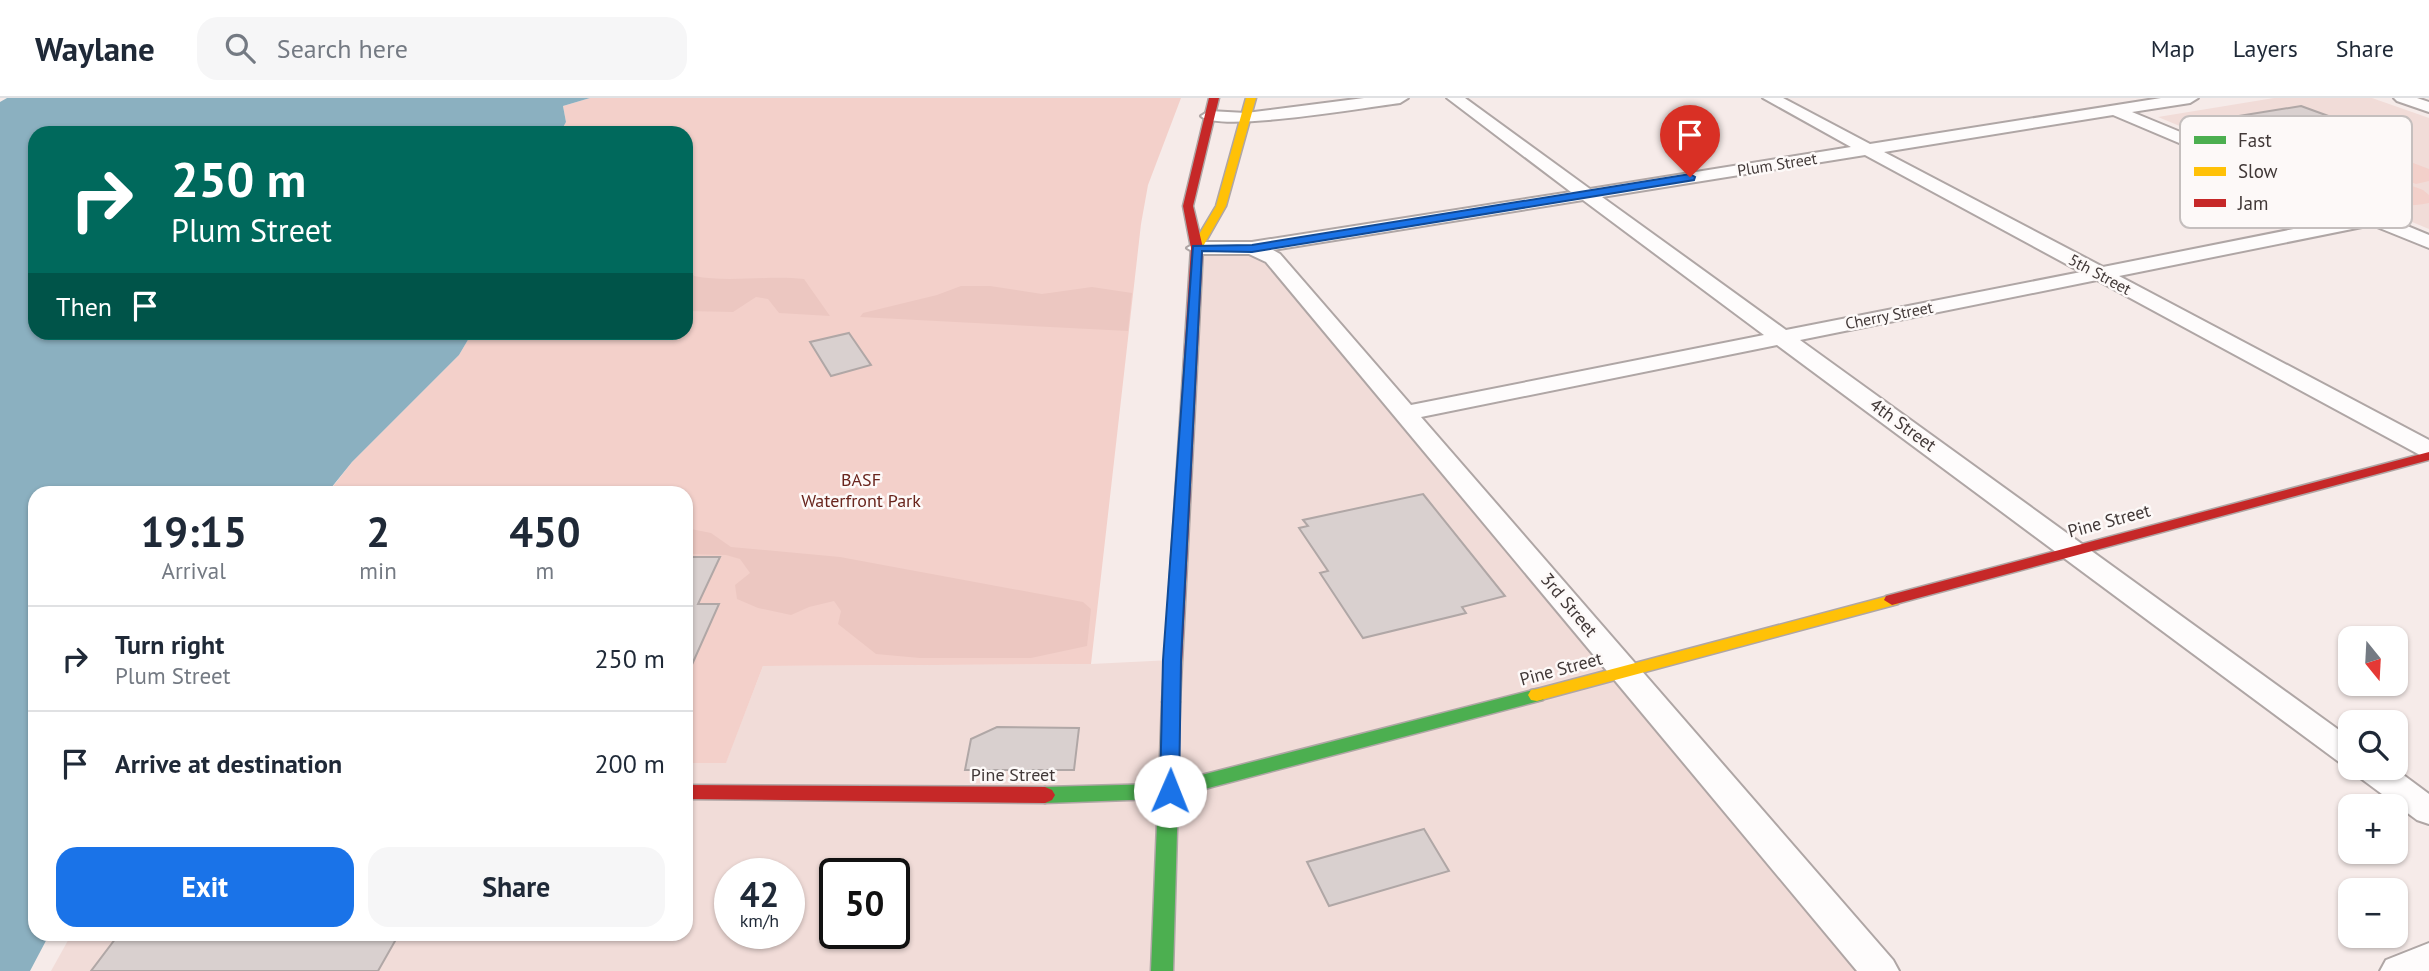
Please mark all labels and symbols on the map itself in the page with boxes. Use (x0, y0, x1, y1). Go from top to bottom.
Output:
pin (1660, 105, 1720, 177)
legend (2180, 116, 2412, 228)
text: Fast (2238, 128, 2272, 152)
street label: Plum Street (1736, 148, 1819, 180)
text: Slow (2238, 159, 2278, 183)
text: Jam (2237, 191, 2268, 215)
street label: 5th Street (2065, 249, 2135, 299)
street label: Cherry Street (1843, 297, 1935, 333)
street label: 4th Street (1866, 393, 1941, 456)
park label: BASF Waterfront Park (801, 468, 921, 512)
street label: Pine Street (2065, 498, 2153, 543)
street label: 3rd Street (1536, 568, 1603, 641)
north arrow (2338, 626, 2408, 696)
street label: Pine Street (1517, 646, 1605, 691)
position arrow (1133, 754, 1207, 828)
street label: Pine Street (971, 763, 1055, 786)
speed limit sign: 50 (819, 858, 910, 949)

